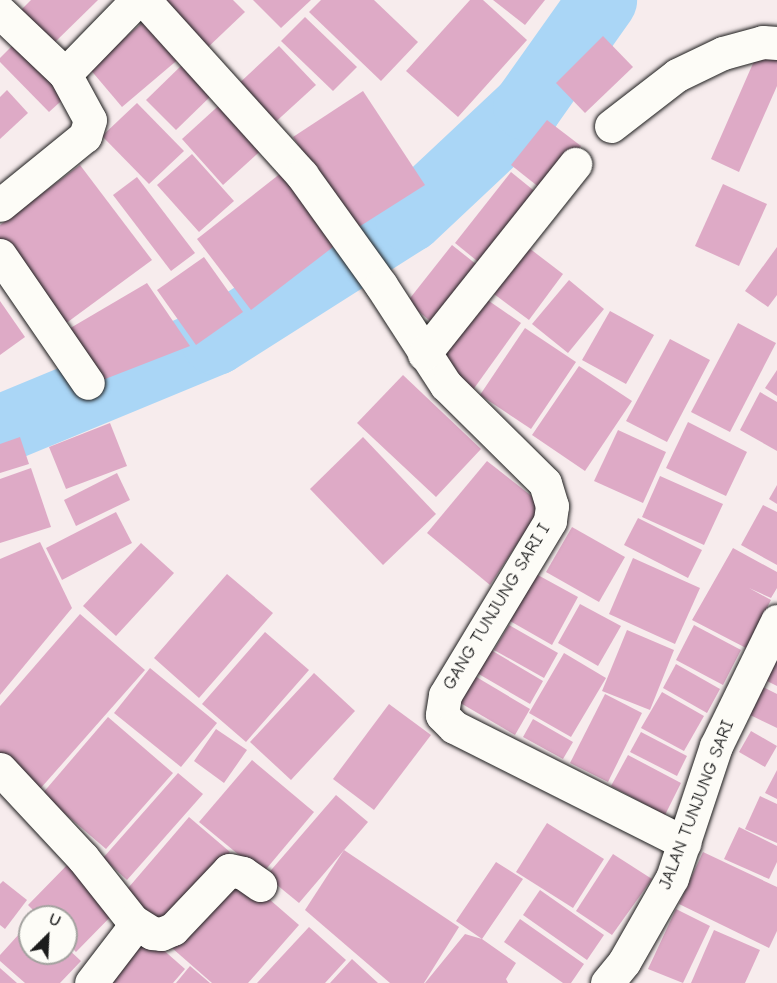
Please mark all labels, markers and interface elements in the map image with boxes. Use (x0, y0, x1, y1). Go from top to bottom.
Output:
street label: GANG TUNJUNG SARI I (439, 520, 555, 694)
street label: JALAN TUNJUNG SARI (655, 717, 739, 893)
north arrow (18, 905, 78, 965)
text: U (46, 910, 63, 931)

